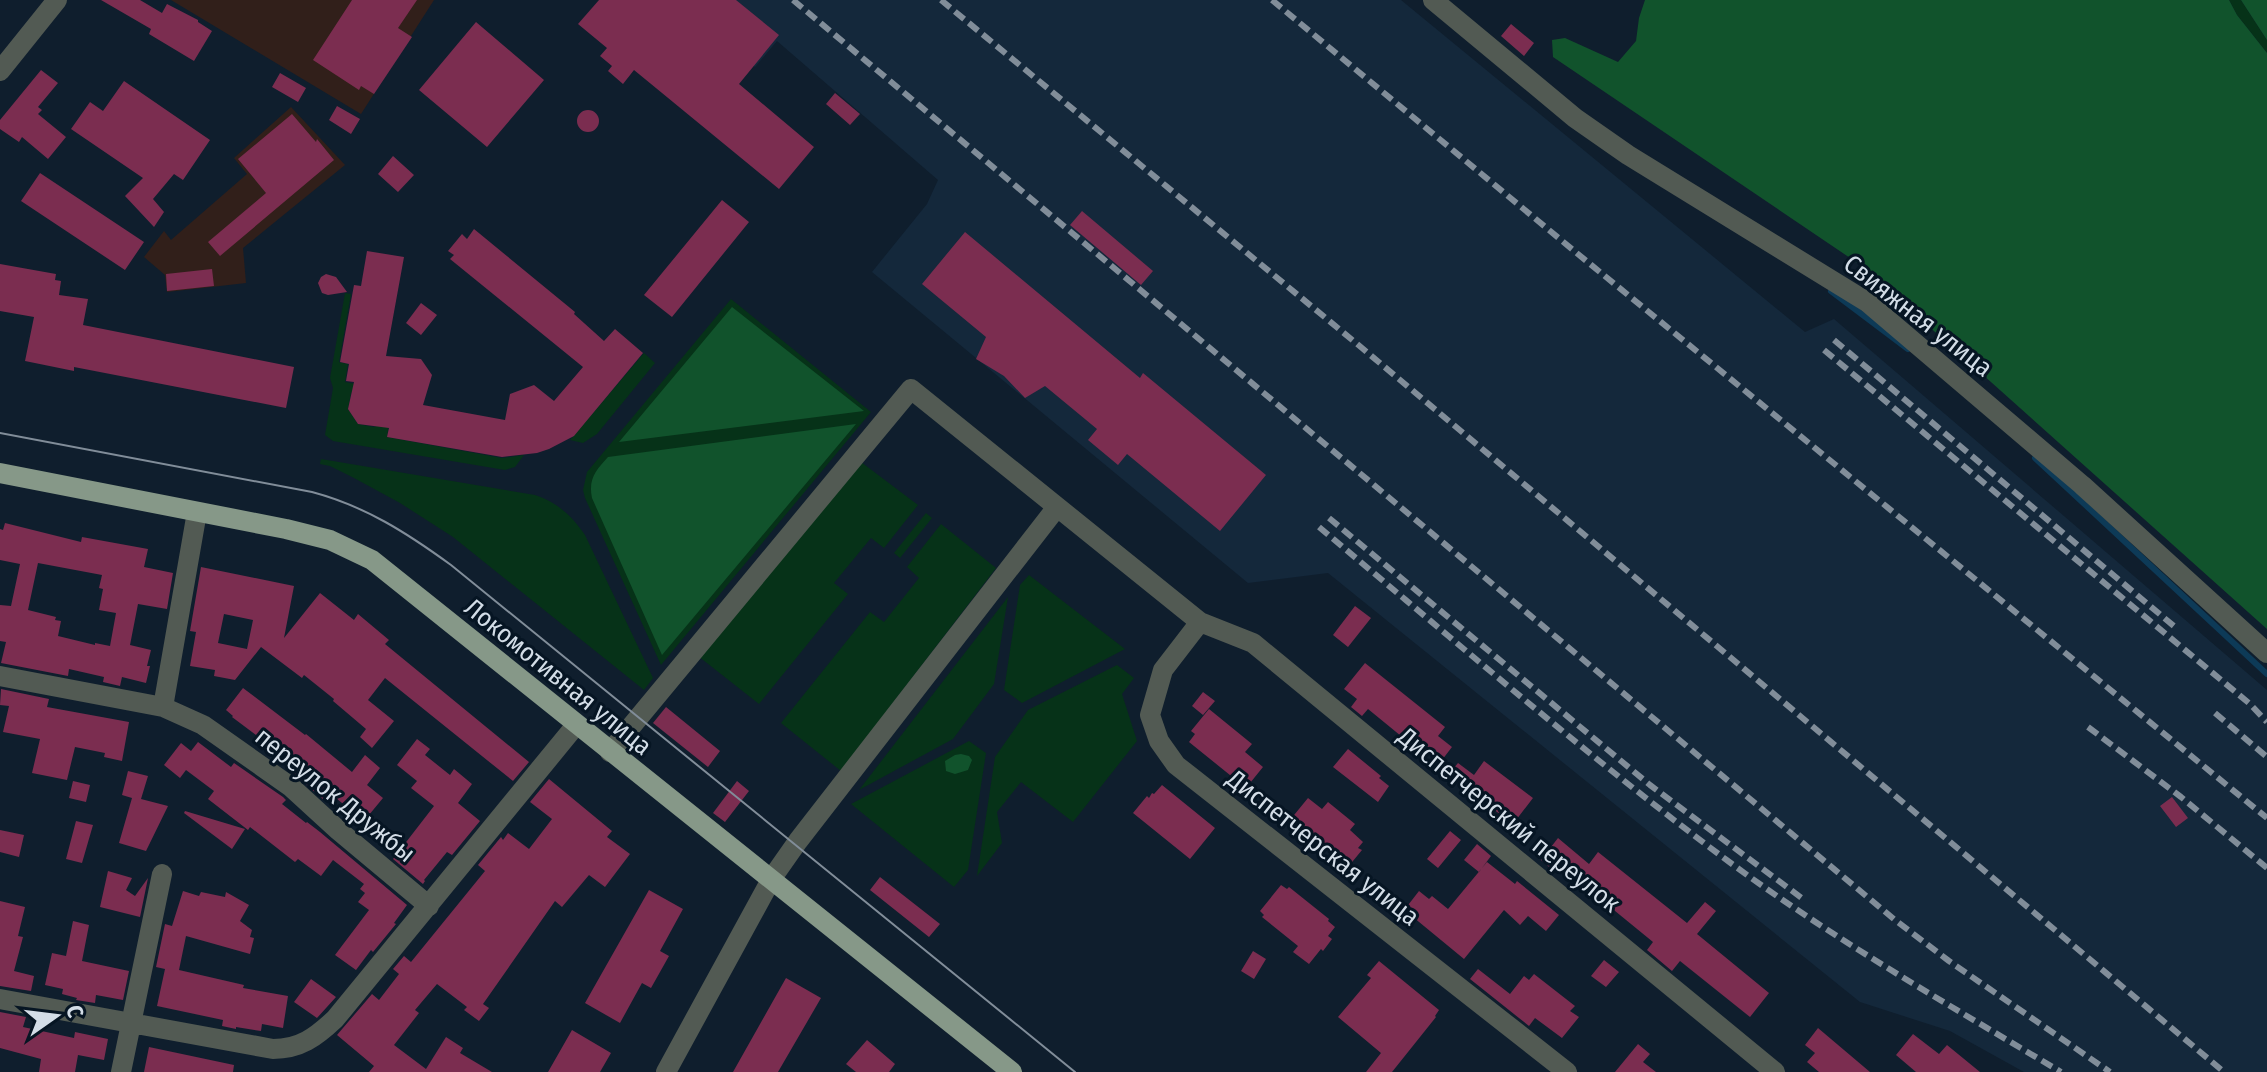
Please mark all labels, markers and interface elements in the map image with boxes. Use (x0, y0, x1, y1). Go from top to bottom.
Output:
street label: Свияжная улица (1837, 248, 1999, 384)
street label: Локомотивная улица (458, 592, 658, 762)
street label: Диспетчерский переулок (1391, 720, 1626, 919)
street label: переулок Дружбы (249, 721, 421, 869)
street label: Диспетчерская улица (1220, 763, 1425, 933)
north arrow (16, 976, 96, 1056)
text: С (60, 1002, 90, 1021)

